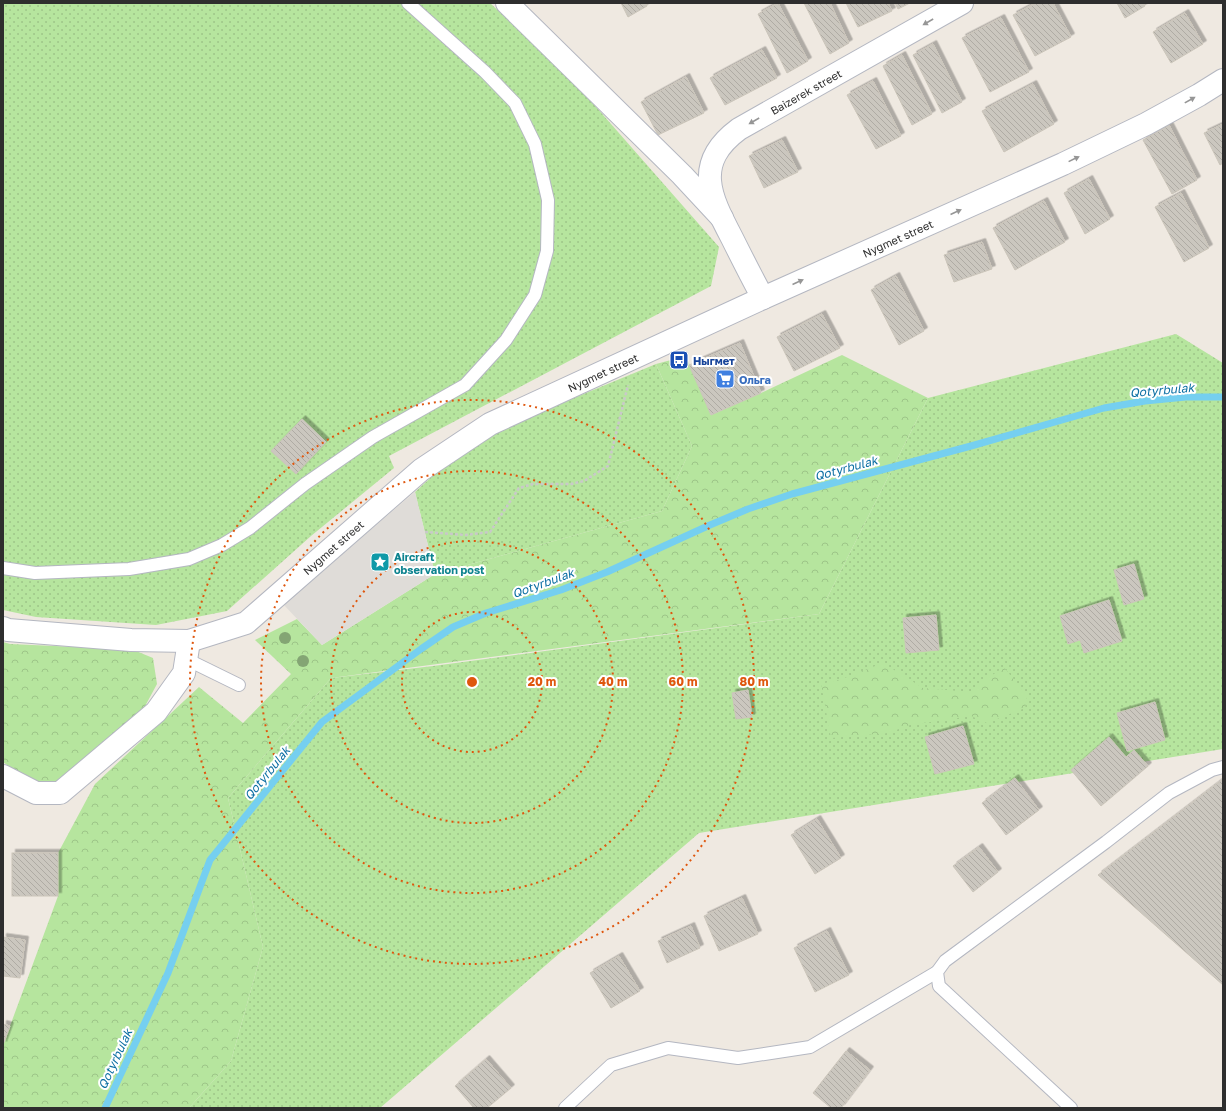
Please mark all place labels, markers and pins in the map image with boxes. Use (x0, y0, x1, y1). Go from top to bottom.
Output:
bus stop icon: Ныгмет (668, 349, 690, 371)
place label: Ныгмет (693, 354, 735, 367)
supermarket icon: Ольга (714, 368, 736, 390)
place label: Ольга (739, 373, 771, 386)
place label: Aircraft observation post (394, 550, 485, 576)
place icon: Aircraft observation post (369, 551, 391, 573)
centre of rings (465, 675, 479, 689)

